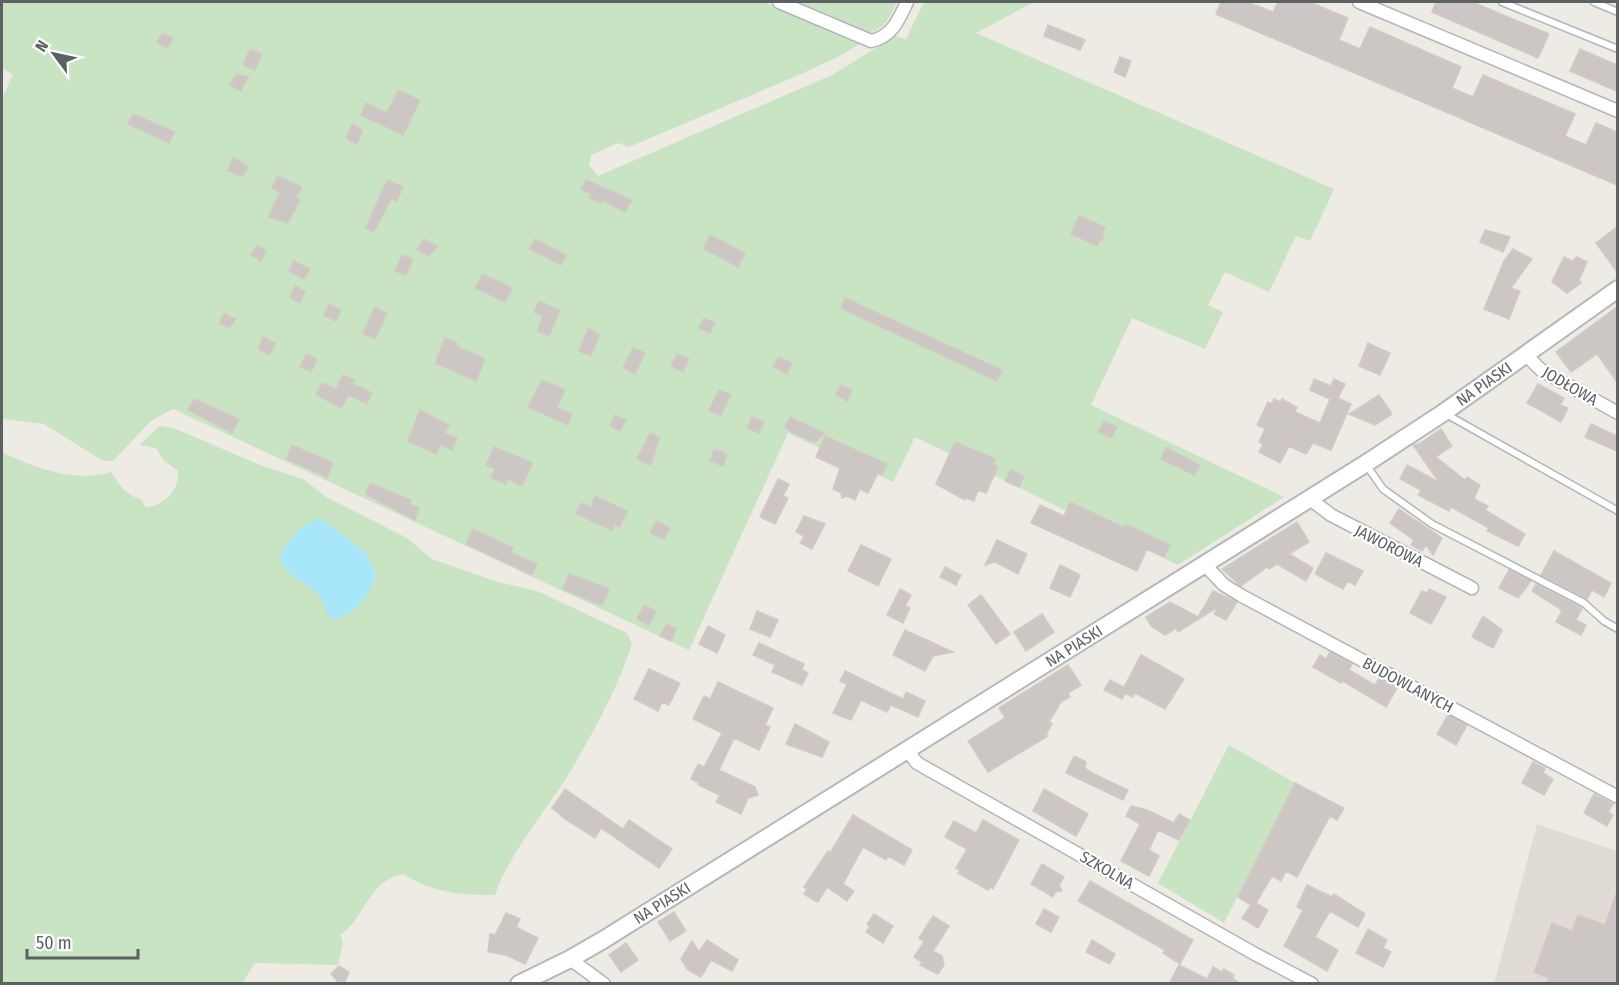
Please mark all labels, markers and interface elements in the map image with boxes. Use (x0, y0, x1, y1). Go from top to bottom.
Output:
north arrow (24, 24, 84, 84)
text: N (31, 37, 52, 55)
street label: NA PIASKI (1453, 358, 1515, 410)
street label: JODŁOWA (1539, 363, 1602, 410)
street label: JAWOROWA (1352, 521, 1427, 571)
street label: NA PIASKI (1042, 621, 1106, 671)
street label: BUDOWLANYCH (1359, 653, 1457, 717)
street label: SZKOLNA (1077, 847, 1138, 893)
street label: NA PIASKI (630, 878, 694, 928)
scale bar (27, 922, 138, 960)
text: 50 m (36, 932, 72, 954)

